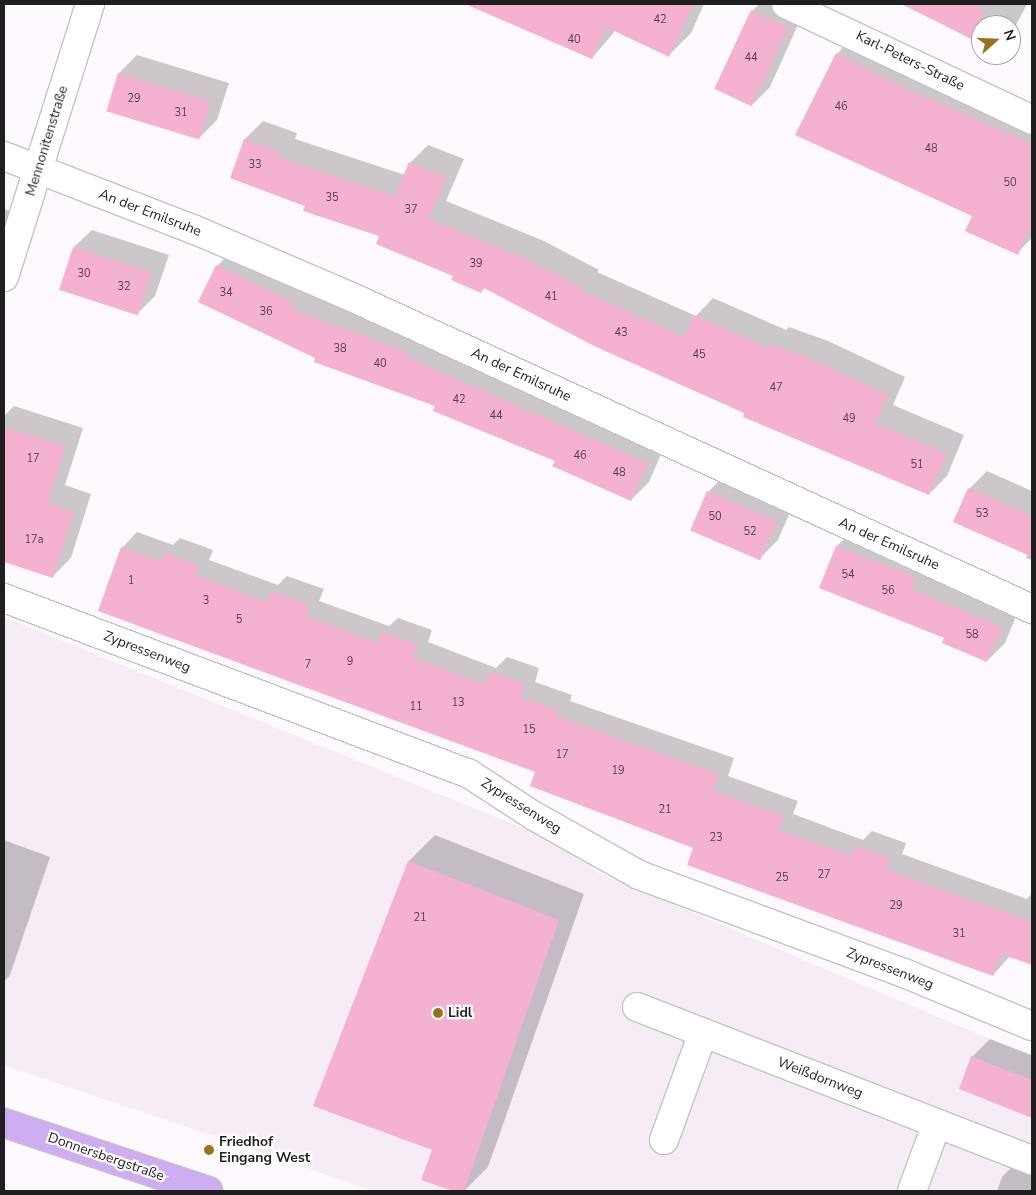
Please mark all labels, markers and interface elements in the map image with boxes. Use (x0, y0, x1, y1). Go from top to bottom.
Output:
house number: 42 (653, 13, 667, 27)
north arrow (971, 15, 1021, 65)
street label: Karl-Peters-Straße (853, 27, 967, 95)
text: N (999, 27, 1020, 43)
house number: 40 (567, 33, 581, 47)
house number: 44 (744, 51, 758, 65)
street label: Mennonitenstraße (22, 84, 72, 198)
house number: 29 (127, 92, 141, 106)
house number: 46 (834, 100, 848, 114)
house number: 31 (174, 106, 188, 120)
house number: 48 (924, 142, 938, 156)
house number: 33 (248, 158, 262, 172)
house number: 50 (1003, 176, 1017, 190)
street label: An der Emilsruhe (96, 186, 204, 240)
house number: 35 (325, 191, 339, 205)
house number: 37 (404, 203, 418, 217)
house number: 39 (469, 257, 483, 271)
house number: 30 (77, 267, 91, 281)
house number: 32 (117, 280, 131, 294)
house number: 34 (219, 286, 233, 300)
house number: 41 (544, 290, 558, 304)
house number: 36 (259, 305, 273, 319)
house number: 43 (614, 326, 628, 340)
house number: 38 (333, 342, 347, 356)
street label: An der Emilsruhe (468, 344, 574, 406)
house number: 45 (692, 348, 706, 362)
house number: 40 (373, 357, 387, 371)
house number: 47 (769, 381, 783, 395)
house number: 42 (452, 393, 466, 407)
house number: 44 (489, 409, 503, 423)
house number: 49 (842, 412, 856, 426)
house number: 46 (573, 449, 587, 463)
house number: 17 (26, 452, 40, 466)
house number: 51 (910, 458, 924, 472)
house number: 48 (612, 466, 626, 480)
house number: 53 (975, 507, 989, 521)
house number: 50 (708, 510, 722, 524)
street label: An der Emilsruhe (836, 514, 942, 574)
house number: 52 (743, 525, 757, 539)
house number: 17a (24, 533, 44, 547)
house number: 54 (841, 568, 855, 582)
house number: 1 (128, 574, 134, 588)
house number: 56 (881, 584, 895, 598)
house number: 3 (203, 594, 209, 608)
house number: 5 (236, 613, 242, 627)
street label: Zypressenweg (101, 628, 193, 676)
house number: 58 (965, 628, 979, 642)
house number: 9 (347, 655, 353, 669)
house number: 7 (305, 658, 311, 672)
house number: 13 (451, 696, 465, 710)
house number: 11 (409, 700, 423, 714)
house number: 15 (522, 723, 536, 737)
house number: 17 (555, 748, 569, 762)
house number: 19 (611, 764, 625, 778)
street label: Zypressenweg (478, 775, 564, 837)
house number: 21 (658, 803, 672, 817)
house number: 23 (709, 831, 723, 845)
house number: 27 (817, 868, 831, 882)
house number: 25 (775, 871, 789, 885)
house number: 29 (889, 899, 903, 913)
house number: 21 (413, 911, 427, 925)
house number: 31 (952, 927, 966, 941)
street label: Zypressenweg (844, 945, 936, 993)
place label: Lidl (448, 1005, 472, 1021)
marker: Lidl (432, 1007, 444, 1019)
street label: Weißdornweg (775, 1054, 865, 1102)
street label: Donnersbergstraße (46, 1129, 166, 1185)
place label: Friedhof Eingang West (219, 1134, 310, 1166)
marker: Friedhof Eingang West (203, 1144, 215, 1156)

